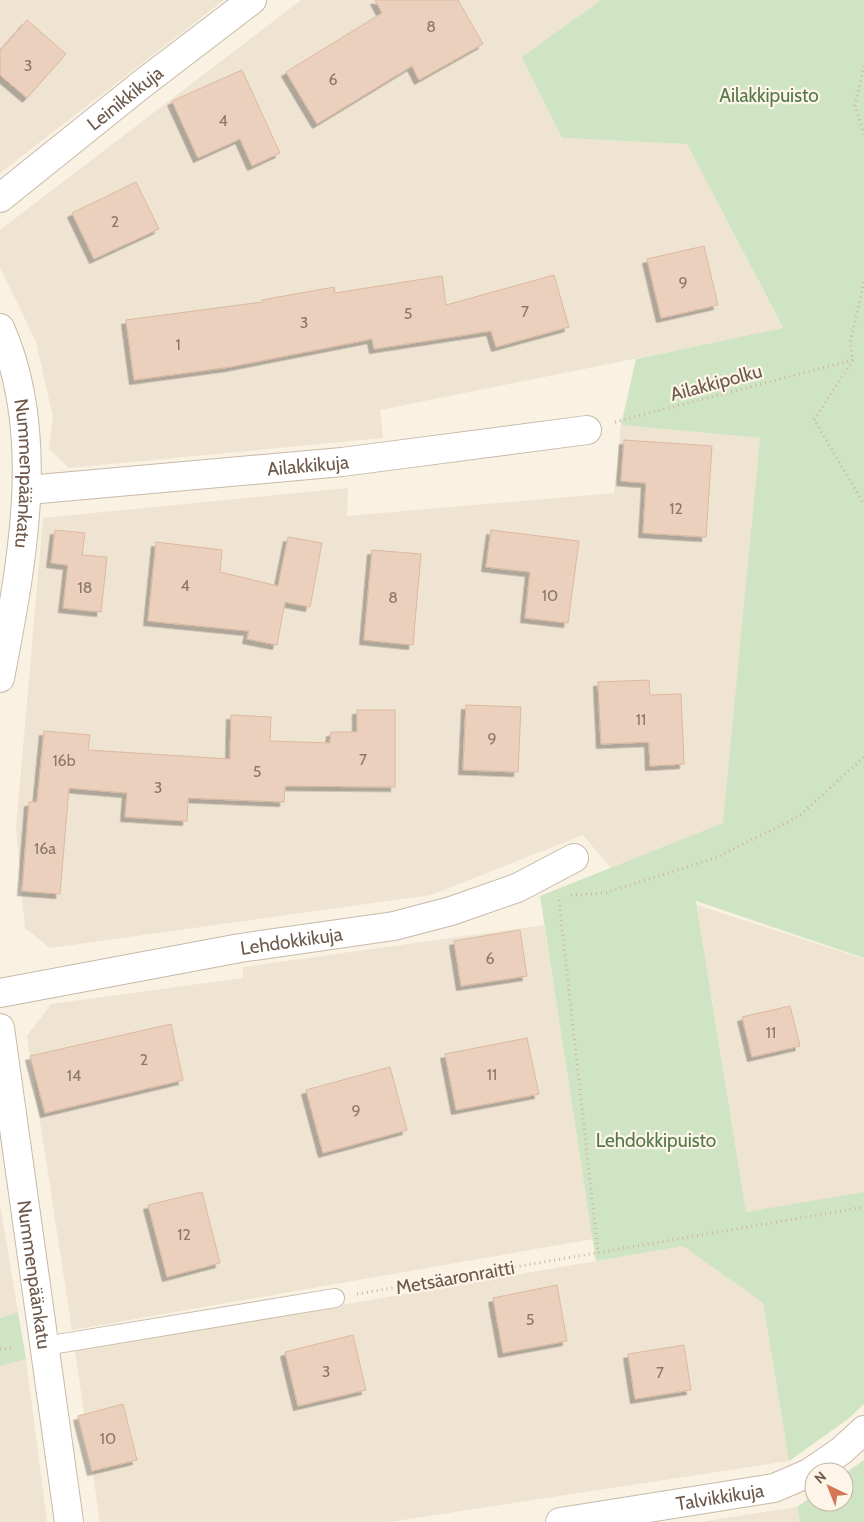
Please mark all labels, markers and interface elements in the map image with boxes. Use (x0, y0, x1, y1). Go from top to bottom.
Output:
house number: 8 (426, 17, 436, 36)
house number: 3 (24, 56, 32, 75)
street label: Leinikkikuja (83, 61, 168, 136)
house number: 6 (328, 70, 338, 89)
park label: Ailakkipuisto (719, 84, 819, 107)
house number: 4 (218, 111, 228, 130)
house number: 2 (111, 212, 119, 231)
house number: 9 (678, 273, 688, 292)
house number: 7 (521, 302, 529, 321)
house number: 5 (404, 304, 412, 323)
house number: 3 (300, 313, 308, 332)
house number: 1 (175, 335, 181, 354)
street label: Ailakkipolku (668, 359, 765, 406)
street label: Nummenpäänkatu (9, 397, 38, 549)
street label: Ailakkikuja (266, 450, 350, 481)
house number: 12 (669, 499, 683, 518)
house number: 4 (180, 576, 190, 595)
house number: 18 (78, 578, 92, 597)
house number: 10 (542, 586, 558, 605)
house number: 8 (388, 588, 398, 607)
house number: 11 (636, 710, 646, 729)
house number: 9 (487, 729, 497, 748)
house number: 7 (359, 750, 367, 769)
house number: 16b (52, 751, 76, 770)
house number: 5 (253, 762, 261, 781)
house number: 3 (154, 778, 162, 797)
house number: 16a (34, 839, 56, 858)
street label: Lehdokkikuja (239, 922, 344, 960)
house number: 6 (485, 949, 495, 968)
house number: 11 (766, 1023, 776, 1042)
house number: 2 (140, 1050, 148, 1069)
house number: 11 (487, 1065, 497, 1084)
house number: 14 (67, 1066, 81, 1085)
house number: 9 (351, 1101, 361, 1120)
park label: Lehdokkipuisto (596, 1129, 716, 1152)
street label: Nummenpäänkatu (12, 1199, 56, 1351)
house number: 12 (177, 1225, 191, 1244)
street label: Metsäaronraitti (394, 1256, 516, 1299)
house number: 5 (526, 1310, 534, 1329)
house number: 3 (322, 1362, 330, 1381)
house number: 7 (656, 1363, 664, 1382)
house number: 10 (100, 1429, 116, 1448)
north arrow (804, 1462, 854, 1512)
text: N (810, 1468, 830, 1487)
street label: Talvikkikuja (675, 1479, 766, 1515)

